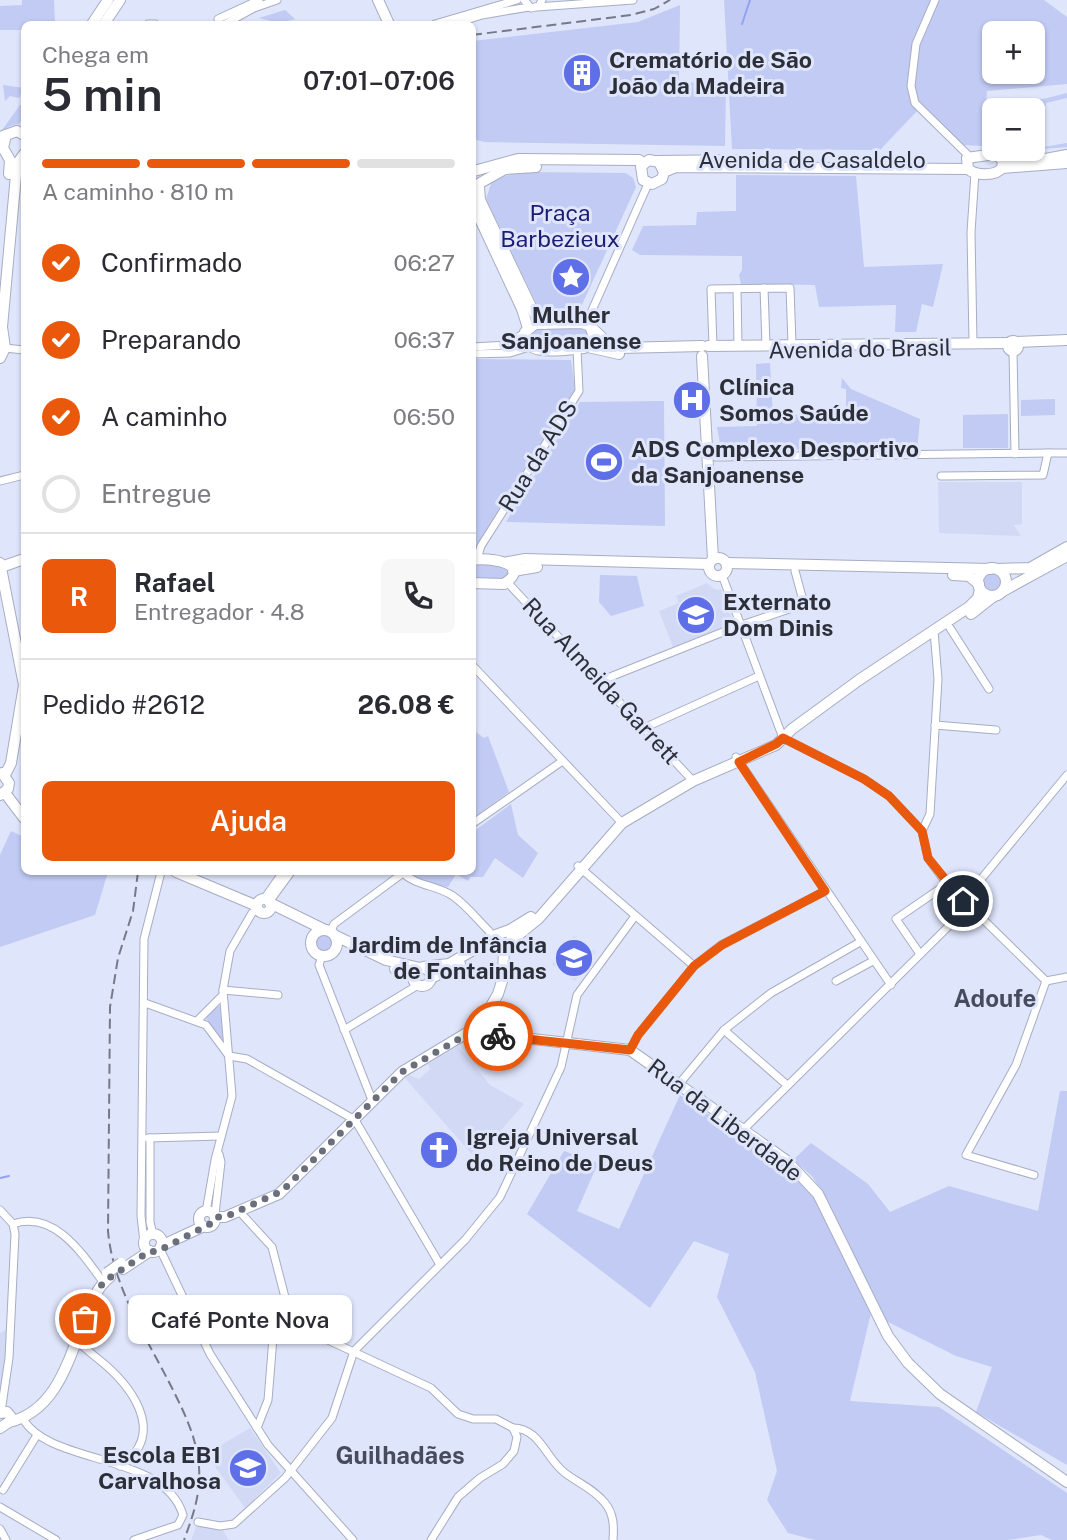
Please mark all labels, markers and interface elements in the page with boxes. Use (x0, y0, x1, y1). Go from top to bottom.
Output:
map controls (982, 21, 1045, 161)
button: + (982, 21, 1045, 84)
text: Chega em (42, 41, 149, 68)
place label: Crematório de São João da Madeira (609, 46, 812, 99)
building icon: Crematório de São João da Madeira (561, 52, 603, 94)
text: 07:01–07:06 (303, 65, 455, 96)
text: 5 min (42, 67, 163, 121)
button: − (982, 98, 1045, 161)
street label: Avenida de Casaldelo (698, 146, 926, 173)
text: A caminho · 810 m (42, 178, 234, 205)
park label: Praça Barbezieux (500, 199, 620, 252)
icon: check (42, 244, 80, 282)
text: Confirmado (101, 247, 242, 278)
text: 06:27 (394, 249, 455, 276)
place icon: Mulher Sanjoanense (550, 256, 592, 298)
place label: Mulher Sanjoanense (500, 301, 642, 354)
icon: check (42, 321, 80, 359)
text: Preparando (101, 324, 241, 355)
text: 06:37 (394, 326, 455, 353)
street label: Avenida do Brasil (768, 333, 952, 364)
place label: Clínica Somos Saúde (719, 373, 869, 426)
hospital icon: Clínica Somos Saúde (671, 379, 713, 421)
street label: Rua da ADS (493, 395, 582, 516)
icon: check (42, 398, 80, 436)
text: A caminho (101, 401, 228, 432)
text: 06:50 (393, 403, 455, 430)
place label: ADS Complexo Desportivo da Sanjoanense (631, 435, 919, 488)
sports icon: ADS Complexo Desportivo da Sanjoanense (583, 441, 625, 483)
text: Entregue (101, 478, 212, 509)
button: phone (381, 559, 455, 633)
text: Rafael (134, 567, 215, 598)
text: R (70, 581, 88, 612)
place label: Externato Dom Dinis (723, 588, 833, 641)
street label: Rua Almeida Garrett (517, 592, 685, 769)
school or university icon: Externato Dom Dinis (675, 594, 717, 636)
text: Entregador · 4.8 (134, 598, 305, 625)
text: Pedido #2612 (42, 689, 205, 720)
text: 26.08 € (357, 689, 455, 720)
button: Ajuda (42, 781, 455, 861)
pin (933, 871, 993, 931)
icon: home (944, 882, 982, 920)
place label: Jardim de Infância de Fontainhas (349, 931, 547, 984)
school or university icon: Jardim de Infância de Fontainhas (553, 937, 595, 979)
district label: Adoufe (954, 984, 1036, 1012)
courier (463, 1001, 533, 1071)
icon: bike (479, 1017, 517, 1055)
street label: Rua da Liberdade (643, 1053, 808, 1187)
place label: Igreja Universal do Reino de Deus (466, 1123, 653, 1176)
church icon: Igreja Universal do Reino de Deus (418, 1129, 460, 1171)
pin (55, 1289, 115, 1349)
callout: Café Ponte Nova (127, 1294, 351, 1344)
icon: bag (66, 1300, 104, 1338)
text: Café Ponte Nova (151, 1306, 329, 1333)
place label: Escola EB1 Carvalhosa (98, 1441, 221, 1494)
district label: Guilhadães (335, 1441, 465, 1469)
school or university icon: Escola EB1 Carvalhosa (227, 1447, 269, 1489)

